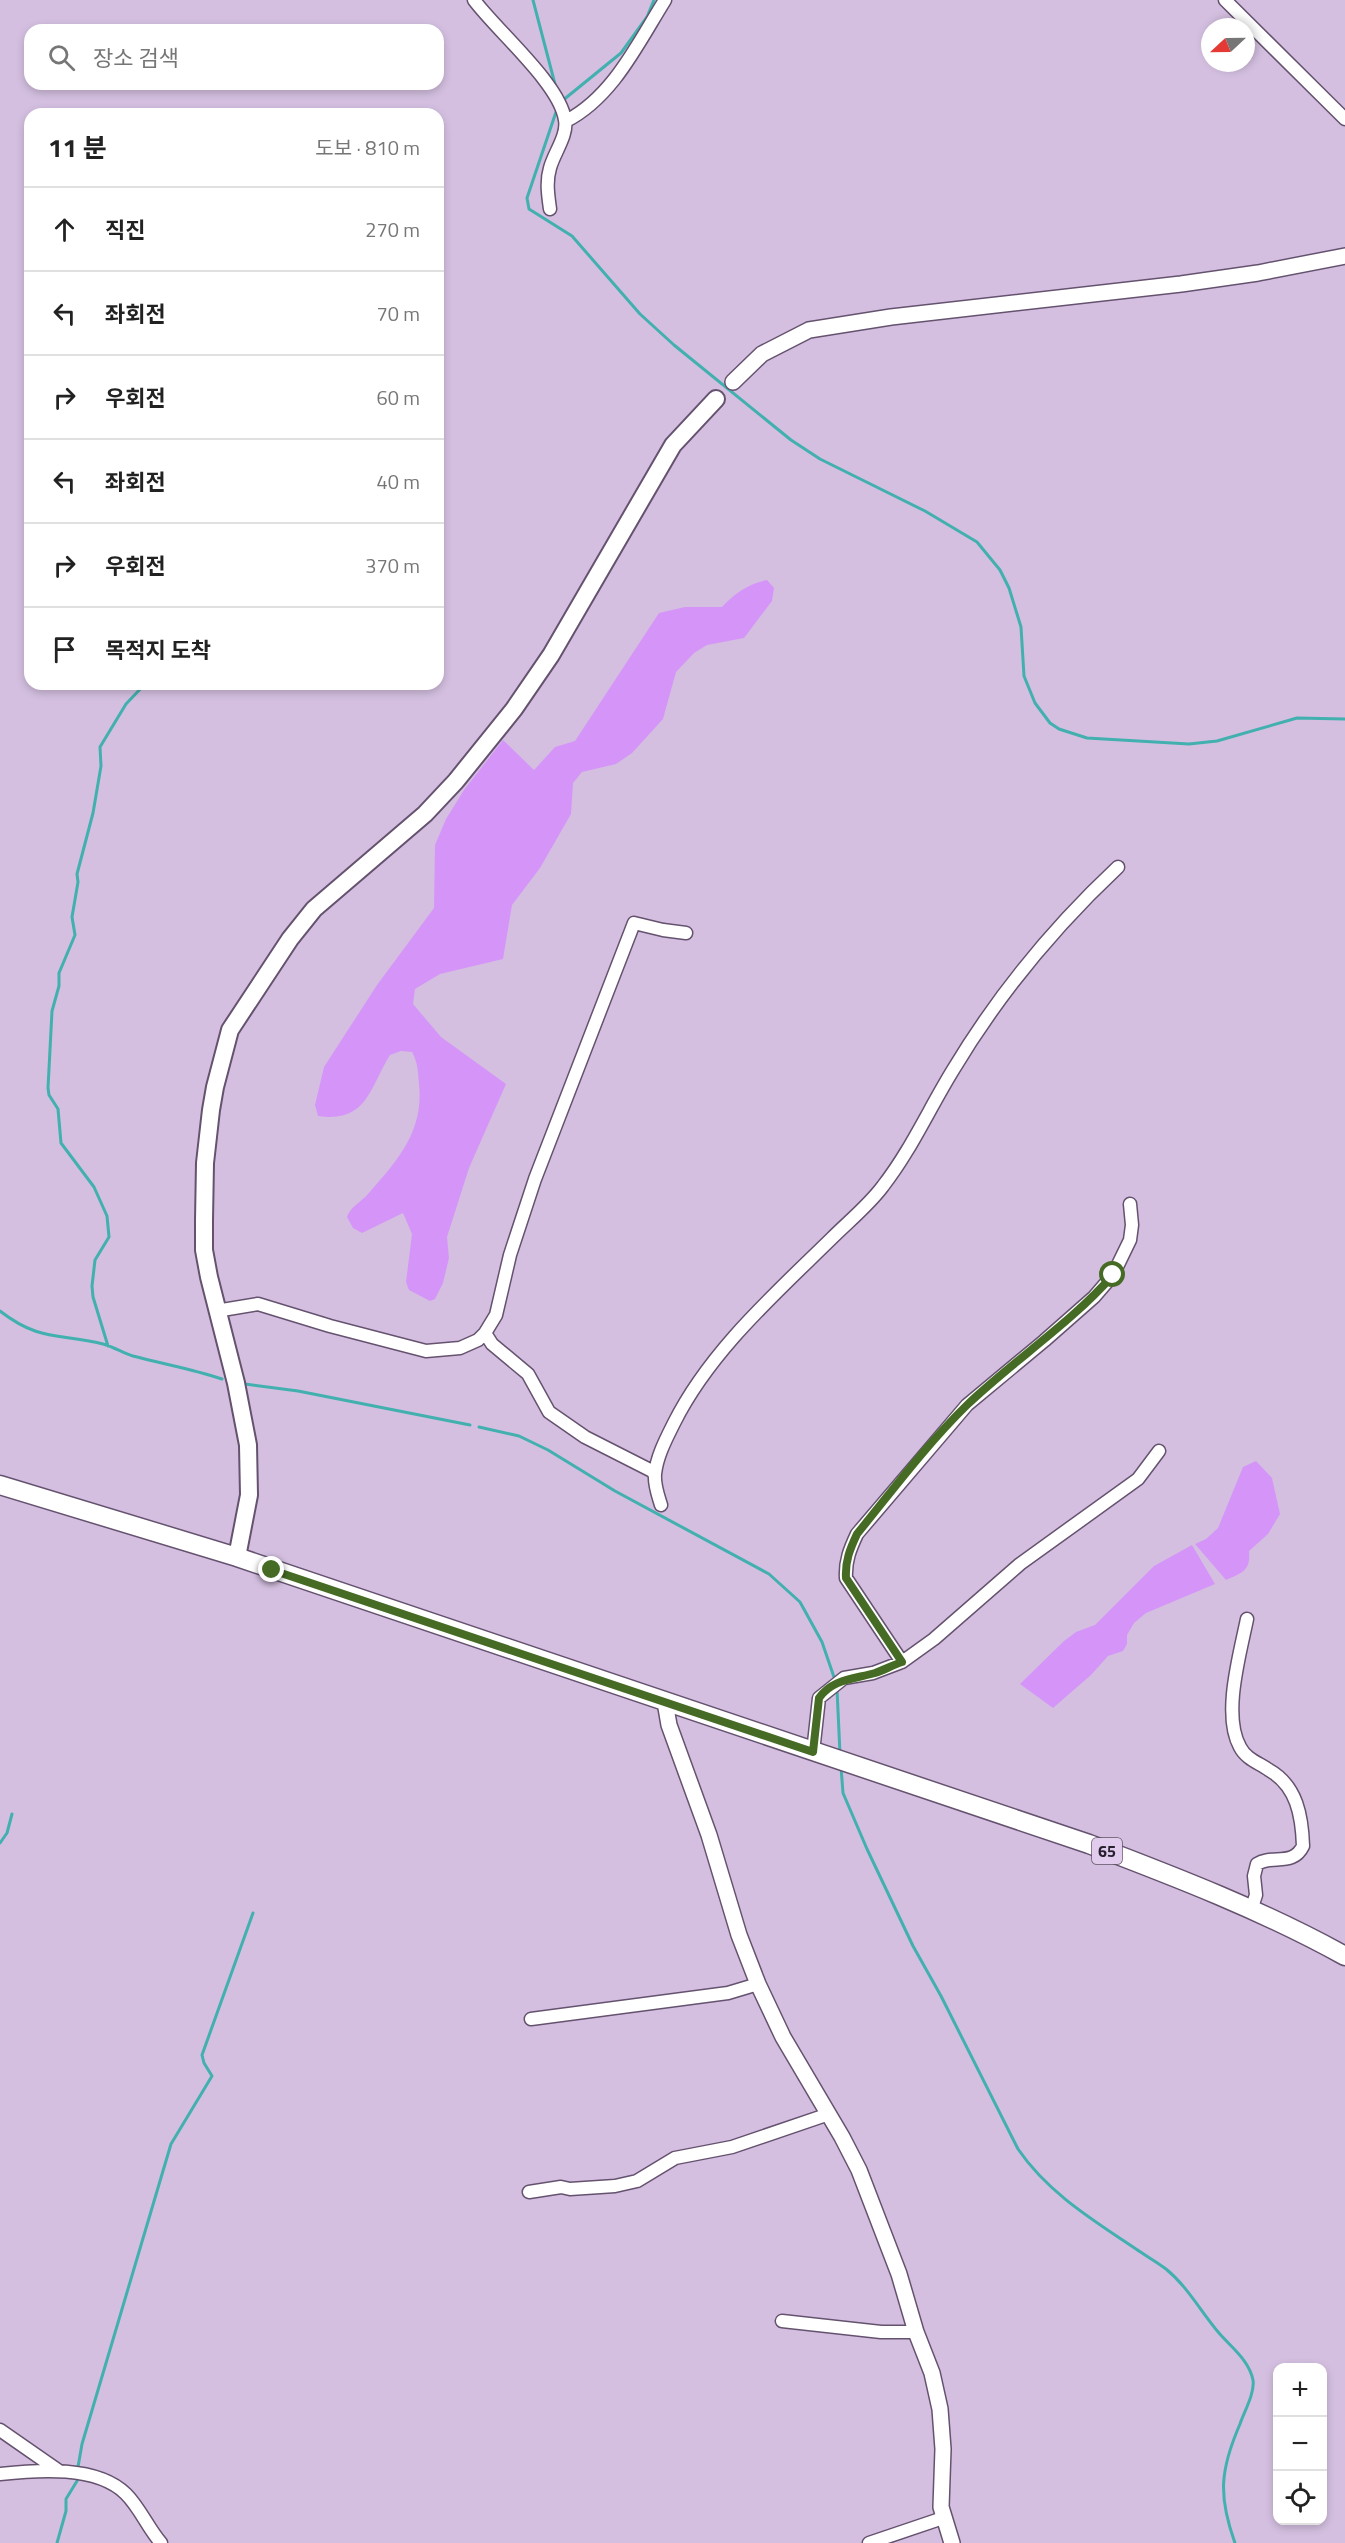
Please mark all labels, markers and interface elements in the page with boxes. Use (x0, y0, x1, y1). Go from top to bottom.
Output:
north arrow (1201, 18, 1255, 72)
search box (24, 24, 444, 90)
icon: search (45, 41, 78, 74)
text: 장소 검색 (93, 41, 179, 75)
text: 11 분 (48, 128, 107, 167)
text: 도보 · 810 m (315, 132, 420, 163)
icon: ahead (48, 213, 81, 246)
text: 직진 (105, 213, 145, 247)
text: 270 m (365, 214, 420, 245)
icon: left (48, 297, 81, 330)
text: 좌회전 (105, 297, 166, 331)
text: 70 m (376, 298, 420, 329)
icon: right (48, 381, 81, 414)
text: 우회전 (105, 381, 166, 415)
text: 60 m (376, 382, 420, 413)
icon: left (48, 465, 81, 498)
text: 좌회전 (105, 465, 166, 499)
text: 40 m (376, 466, 420, 497)
icon: right (48, 549, 81, 582)
text: 우회전 (105, 549, 166, 583)
text: 370 m (365, 550, 420, 581)
icon: arrive (48, 633, 81, 666)
text: 목적지 도착 (105, 633, 211, 667)
route start (1099, 1261, 1125, 1287)
route end (258, 1556, 284, 1582)
road number: 65 (1092, 1838, 1122, 1864)
map controls (1273, 2363, 1327, 2525)
button: + (1273, 2363, 1327, 2417)
button: − (1273, 2417, 1327, 2471)
button: locate (1273, 2471, 1327, 2525)

